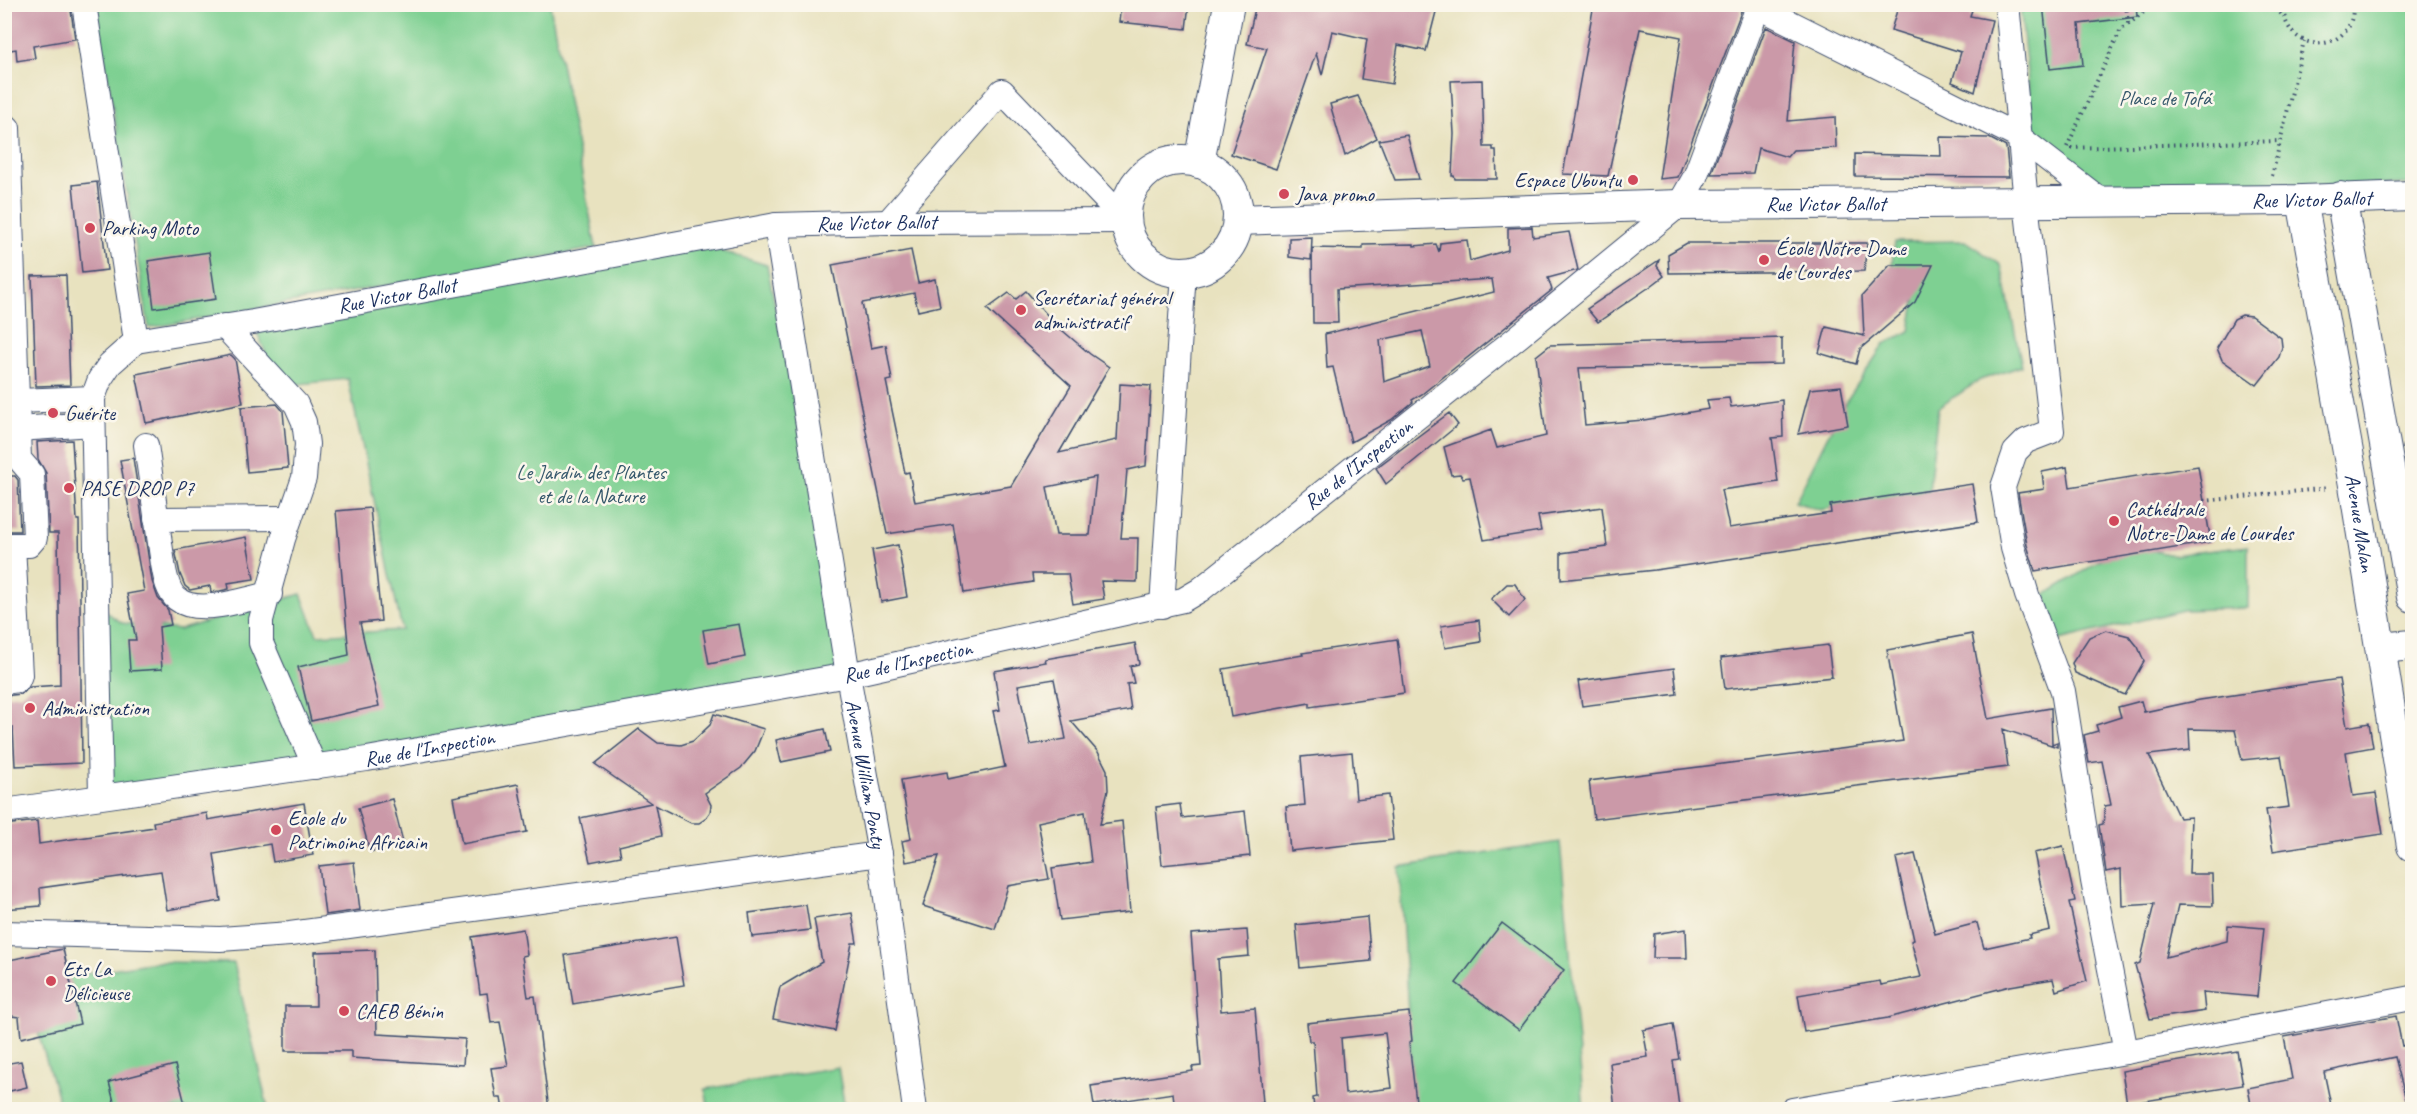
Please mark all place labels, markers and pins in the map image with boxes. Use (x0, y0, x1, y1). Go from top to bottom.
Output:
place label: Espace Ubuntu (1514, 167, 1622, 193)
marker: Espace Ubuntu (1626, 173, 1640, 187)
place label: Java promo (1295, 181, 1376, 207)
marker: Java promo (1277, 187, 1291, 201)
place label: Parking Moto (102, 215, 200, 241)
marker: Parking Moto (83, 221, 97, 235)
place label: École Notre-Dame de Lourdes (1776, 235, 1907, 285)
marker: École Notre-Dame de Lourdes (1757, 253, 1771, 267)
place label: Secrétariat général administratif (1033, 285, 1174, 335)
marker: Secrétariat général administratif (1014, 303, 1028, 317)
place label: Guérite (65, 400, 116, 426)
marker: Guérite (46, 406, 60, 420)
place label: PASE DROP P7 (81, 475, 196, 501)
marker: PASE DROP P7 (62, 481, 76, 495)
place label: Cathédrale Notre-Dame de Lourdes (2126, 496, 2295, 546)
marker: Cathédrale Notre-Dame de Lourdes (2107, 514, 2121, 528)
place label: Administration (42, 695, 150, 721)
marker: Administration (23, 701, 37, 715)
place label: Ecole du Patrimoine Africain (288, 805, 428, 855)
marker: Ecole du Patrimoine Africain (269, 823, 283, 837)
place label: Ets La Délicieuse (63, 956, 130, 1006)
marker: Ets La Délicieuse (44, 974, 58, 988)
place label: CAEB Bénin (356, 998, 444, 1024)
marker: CAEB Bénin (337, 1004, 351, 1018)

